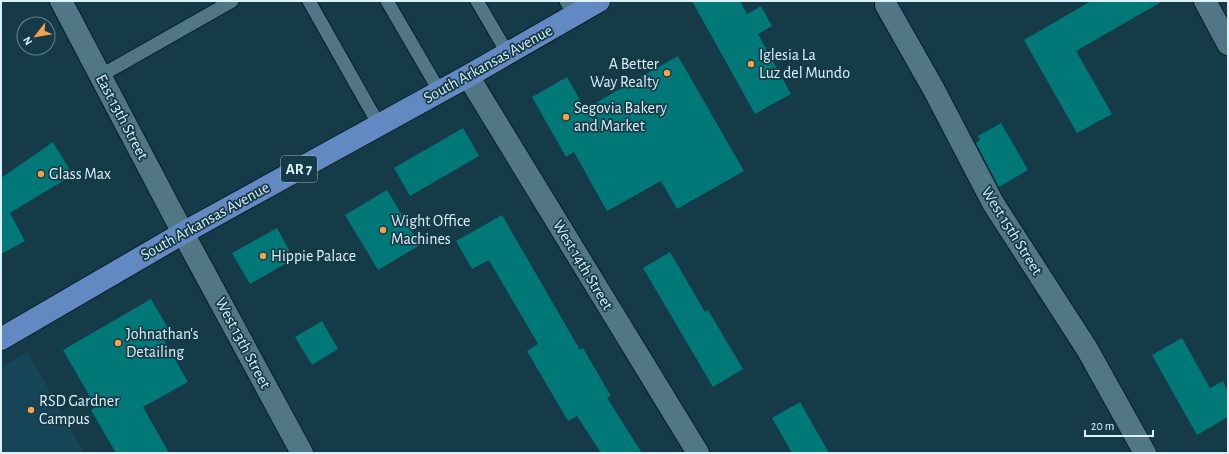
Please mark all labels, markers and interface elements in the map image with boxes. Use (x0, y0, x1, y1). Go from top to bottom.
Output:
north arrow (16, 16, 56, 56)
street label: South Arkansas Avenue (421, 22, 555, 106)
text: N (21, 35, 35, 47)
place label: Iglesia La Luz del Mundo (759, 47, 850, 81)
place label: A Better Way Realty (590, 56, 660, 91)
marker: Iglesia La Luz del Mundo (746, 59, 756, 69)
marker: A Better Way Realty (662, 68, 672, 78)
street label: East 13th Street (93, 72, 151, 162)
place label: Segovia Bakery and Market (574, 100, 667, 134)
marker: Segovia Bakery and Market (561, 112, 571, 122)
road number: AR 7 (281, 156, 317, 182)
place label: Glass Max (49, 166, 111, 182)
marker: Glass Max (36, 169, 46, 179)
street label: South Arkansas Avenue (138, 179, 272, 263)
street label: West 15th Street (979, 184, 1045, 278)
place label: Wight Office Machines (391, 213, 470, 247)
street label: West 14th Street (550, 217, 616, 313)
marker: Wight Office Machines (378, 225, 388, 235)
place label: Hippie Palace (271, 248, 356, 264)
marker: Hippie Palace (258, 251, 268, 261)
street label: West 13th Street (212, 295, 274, 391)
place label: Johnathan's Detailing (126, 326, 199, 360)
marker: Johnathan's Detailing (113, 338, 123, 348)
place label: RSD Gardner Campus (39, 393, 120, 427)
marker: RSD Gardner Campus (26, 405, 36, 415)
scale bar (1085, 412, 1153, 438)
text: 20 m (1091, 420, 1114, 432)

